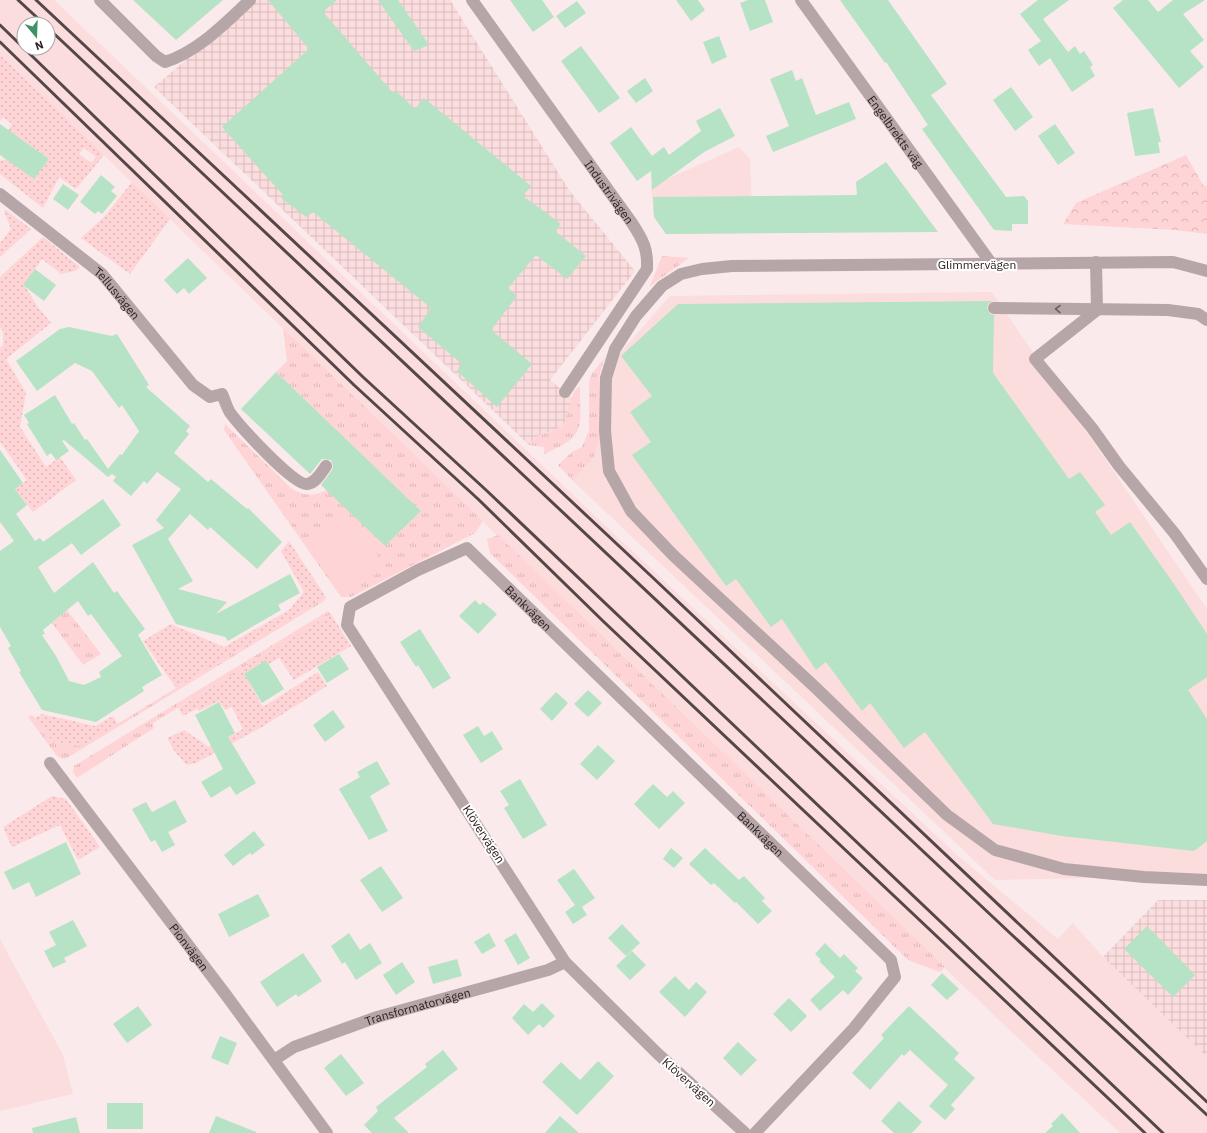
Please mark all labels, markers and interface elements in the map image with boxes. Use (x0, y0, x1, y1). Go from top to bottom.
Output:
north arrow (16, 16, 56, 56)
text: N (33, 38, 45, 53)
street label: Engelbrekts väg (865, 92, 927, 171)
street label: Industrivägen (582, 157, 637, 226)
street label: Glimmervägen (938, 257, 1016, 272)
street label: Tellusvägen (92, 264, 143, 322)
one-way arrow (1055, 305, 1061, 313)
street label: Bankvägen (502, 582, 555, 634)
street label: Klövervägen (460, 802, 508, 866)
street label: Bankvägen (735, 808, 787, 860)
street label: Pionvägen (167, 920, 212, 974)
street label: Transformatorvägen (363, 984, 472, 1028)
street label: Klövervägen (659, 1054, 719, 1110)

